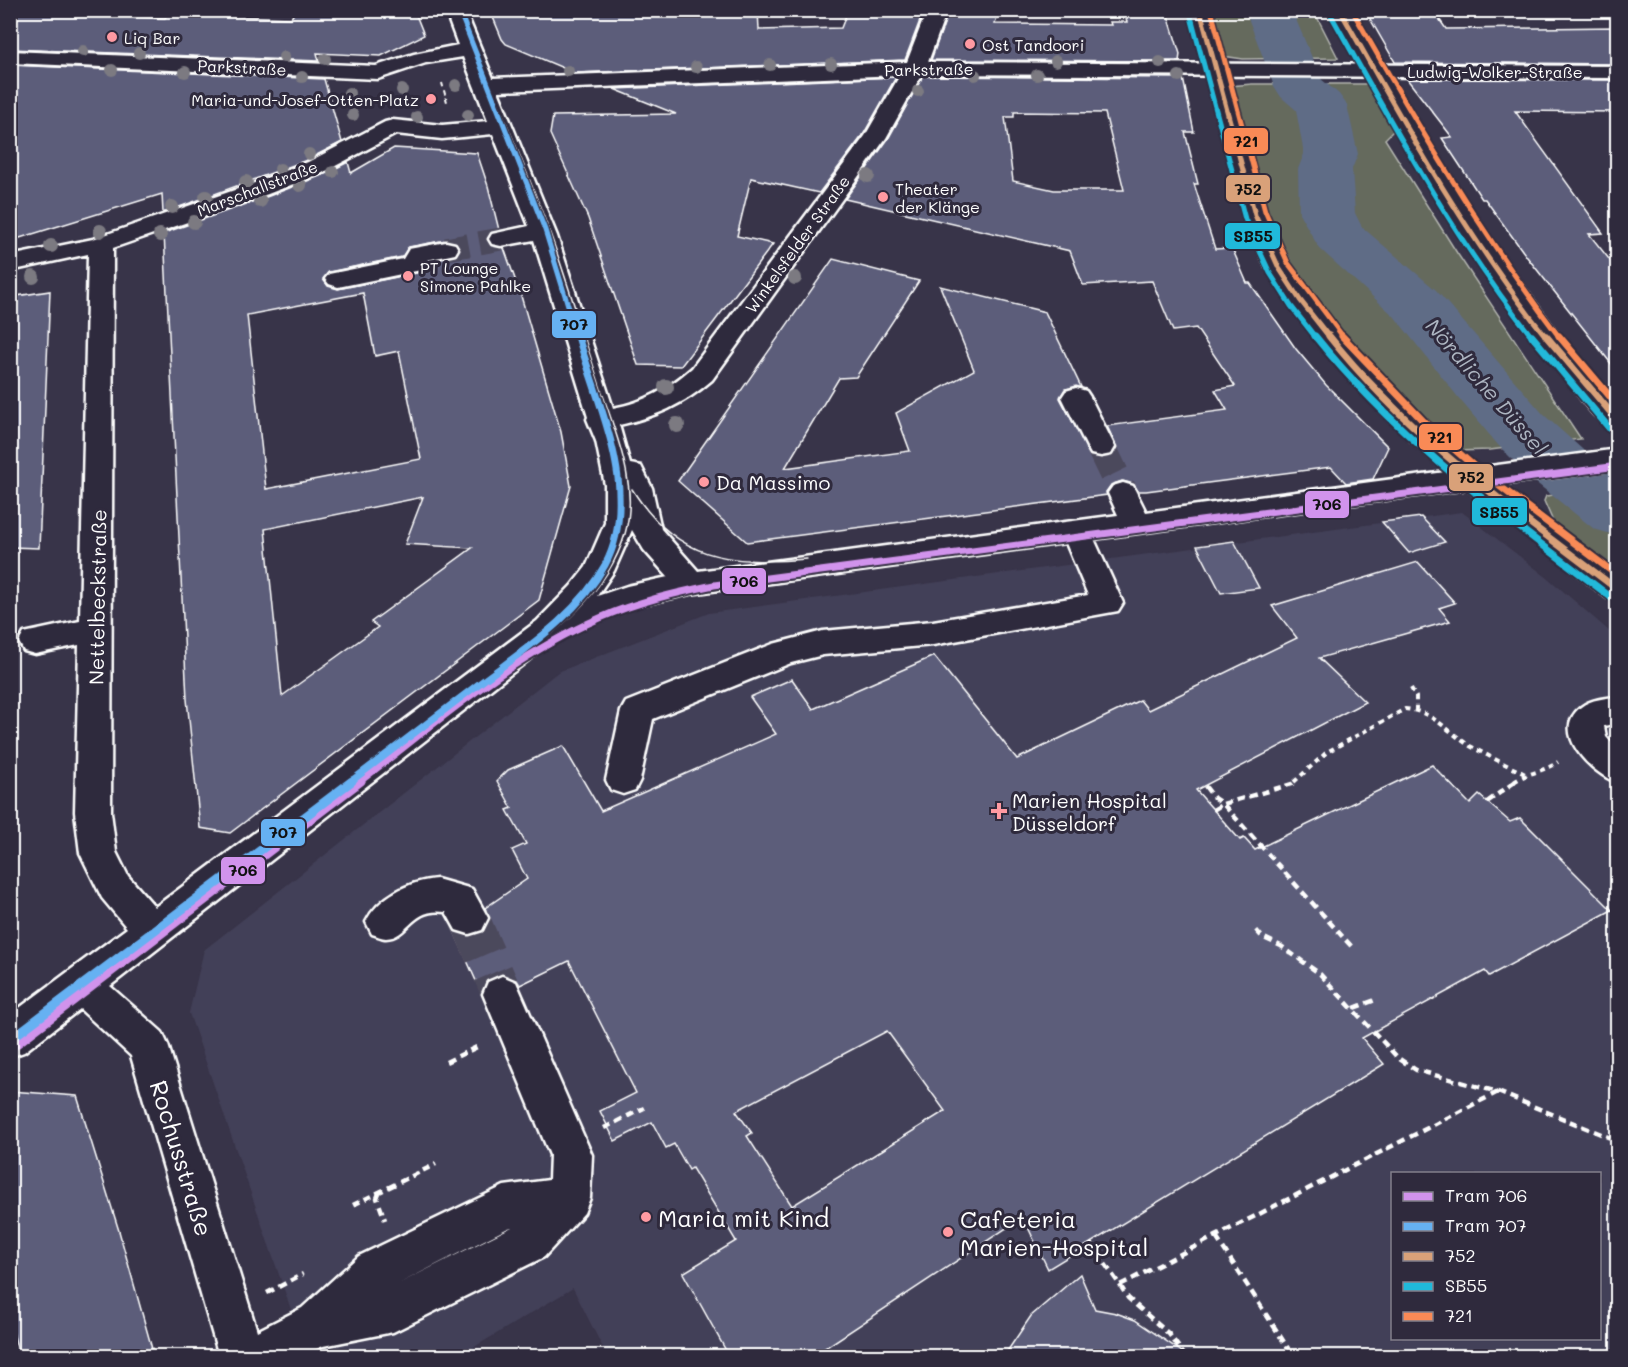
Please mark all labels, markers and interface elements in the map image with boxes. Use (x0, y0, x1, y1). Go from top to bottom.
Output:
place label: Liq Bar (124, 27, 181, 48)
marker: Liq Bar (105, 30, 119, 44)
place label: Ost Tandoori (982, 34, 1084, 55)
marker: Ost Tandoori (963, 37, 977, 51)
street label: Parkstraße (197, 54, 287, 80)
street label: Parkstraße (884, 58, 974, 80)
street label: Ludwig-Wolker-Straße (1407, 61, 1583, 82)
place label: Maria-und-Josef-Otten-Platz (191, 89, 419, 110)
marker: Maria-und-Josef-Otten-Platz (424, 92, 438, 106)
line badge: 721 (1223, 127, 1269, 155)
text: 721 (1234, 130, 1258, 151)
street label: Marschallstraße (194, 155, 320, 221)
street label: Winkelsfelder Straße (740, 171, 854, 317)
line badge: 752 (1225, 174, 1271, 203)
place label: Theater der Klänge (895, 178, 980, 217)
text: 752 (1234, 178, 1262, 199)
marker: Theater der Klänge (876, 190, 890, 204)
line badge: SB55 (1224, 222, 1281, 250)
text: SB55 (1233, 225, 1273, 246)
place label: PT Lounge Simone Pahlke (420, 257, 531, 296)
marker: PT Lounge Simone Pahlke (401, 269, 415, 283)
line badge: 707 (551, 310, 597, 339)
water label: Nördliche Düssel (1420, 312, 1554, 460)
text: 707 (560, 313, 588, 334)
line badge: 721 (1418, 423, 1463, 451)
text: 721 (1428, 426, 1452, 447)
line badge: 752 (1448, 463, 1494, 492)
text: 752 (1457, 466, 1485, 487)
place label: Da Massimo (716, 469, 830, 495)
marker: Da Massimo (697, 475, 711, 489)
line badge: 706 (1304, 490, 1350, 519)
text: 706 (1313, 493, 1342, 514)
line badge: SB55 (1471, 497, 1528, 526)
text: SB55 (1479, 501, 1519, 522)
street label: Nettelbeckstraße (82, 509, 112, 685)
line badge: 706 (721, 567, 767, 595)
text: 706 (730, 570, 759, 591)
place label: Marien Hospital Düsseldorf (1012, 787, 1167, 836)
marker: Marien Hospital Düsseldorf (990, 802, 1008, 820)
line badge: 707 (260, 818, 306, 847)
text: 707 (269, 821, 297, 842)
line badge: 706 (220, 856, 266, 885)
text: 706 (229, 859, 258, 880)
street label: Rochusstraße (144, 1076, 220, 1240)
legend (1391, 1172, 1601, 1340)
text: Tram 706 (1445, 1183, 1527, 1207)
place label: Maria mit Kind (658, 1202, 829, 1233)
place label: Cafeteria Marien-Hospital (960, 1203, 1148, 1262)
marker: Maria mit Kind (639, 1210, 653, 1224)
text: Tram 707 (1445, 1213, 1527, 1237)
marker: Cafeteria Marien-Hospital (941, 1225, 955, 1239)
text: 752 (1445, 1243, 1476, 1267)
text: SB55 (1445, 1273, 1487, 1297)
text: 721 (1445, 1303, 1473, 1327)

